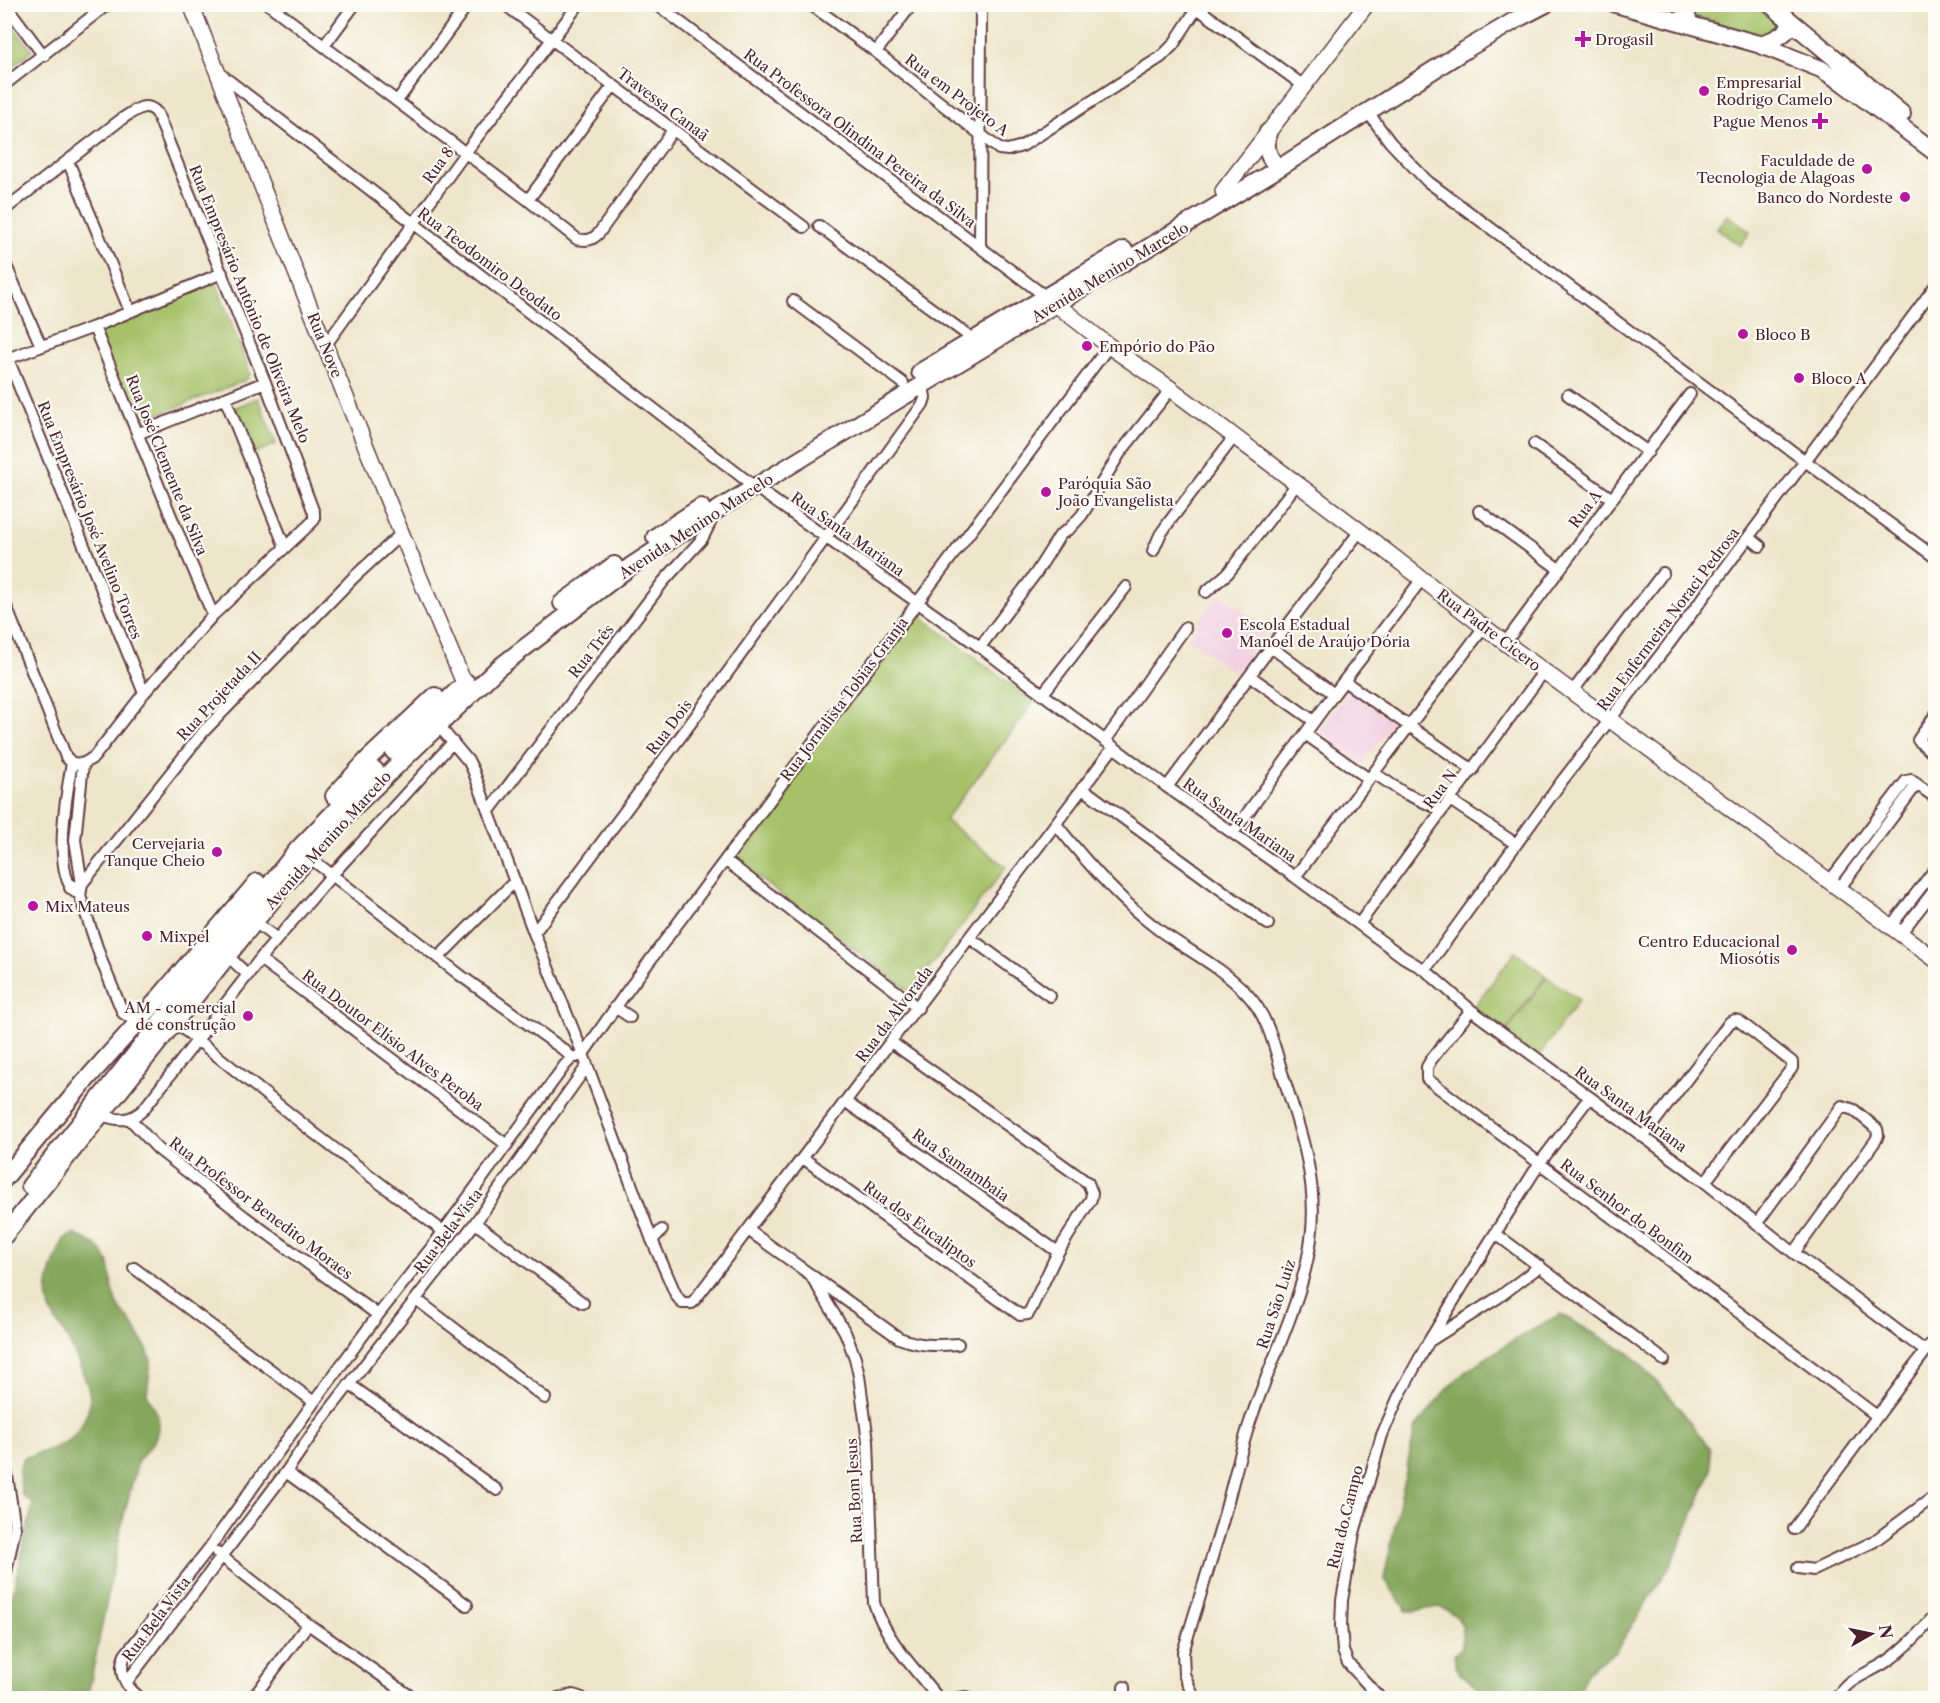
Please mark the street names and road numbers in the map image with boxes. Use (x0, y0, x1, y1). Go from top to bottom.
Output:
street label: Rua Professora Olindina Pereira da Silva (740, 44, 980, 232)
street label: Rua em Projeto A (901, 50, 1013, 141)
street label: Travessa Canaã (613, 63, 713, 145)
street label: Rua 8 (418, 143, 458, 187)
street label: Rua Empresário Antônio de Oliveira Melo (185, 162, 315, 446)
street label: Rua Teodomiro Deodato (414, 203, 566, 325)
street label: Avenida Menino Marcelo (1027, 218, 1192, 327)
street label: Rua Nove (303, 310, 347, 380)
street label: Rua José Clemente da Silva (122, 372, 212, 558)
street label: Rua Empresário José Avelino Torres (33, 398, 147, 642)
street label: Avenida Menino Marcelo (615, 469, 777, 583)
street label: Rua A (1565, 486, 1606, 532)
street label: Rua Santa Mariana (788, 488, 908, 580)
street label: Rua Enfermeira Noraci Pedrosa (1593, 523, 1743, 715)
street label: Rua Padre Cícero (1433, 585, 1545, 675)
street label: Rua Jornalista Tobias Granja (776, 613, 912, 785)
street label: Rua Três (564, 620, 618, 682)
street label: Rua Projetada II (173, 647, 265, 745)
street label: Rua Dois (642, 696, 696, 758)
street label: Rua N (1419, 766, 1461, 812)
street label: Avenida Menino Marcelo (260, 767, 395, 914)
street label: Rua Santa Mariana (1180, 774, 1300, 866)
street label: Rua da Alvorada (852, 962, 936, 1066)
street label: Rua Doutor Elísio Alves Peroba (298, 966, 488, 1115)
street label: Rua Santa Mariana (1571, 1062, 1691, 1156)
street label: Rua Samambaia (909, 1125, 1013, 1206)
street label: Rua Professor Benedito Moraes (165, 1133, 357, 1283)
street label: Rua Senhor do Bonfim (1557, 1155, 1697, 1267)
street label: Rua dos Eucaliptos (860, 1177, 980, 1271)
street label: Rua Bela Vista (410, 1185, 486, 1277)
street label: Rua São Luiz (1253, 1256, 1300, 1351)
street label: Rua Bom Jesus (842, 1438, 866, 1544)
street label: Rua do Campo (1323, 1463, 1367, 1571)
street label: Rua Bela Vista (118, 1573, 194, 1665)

